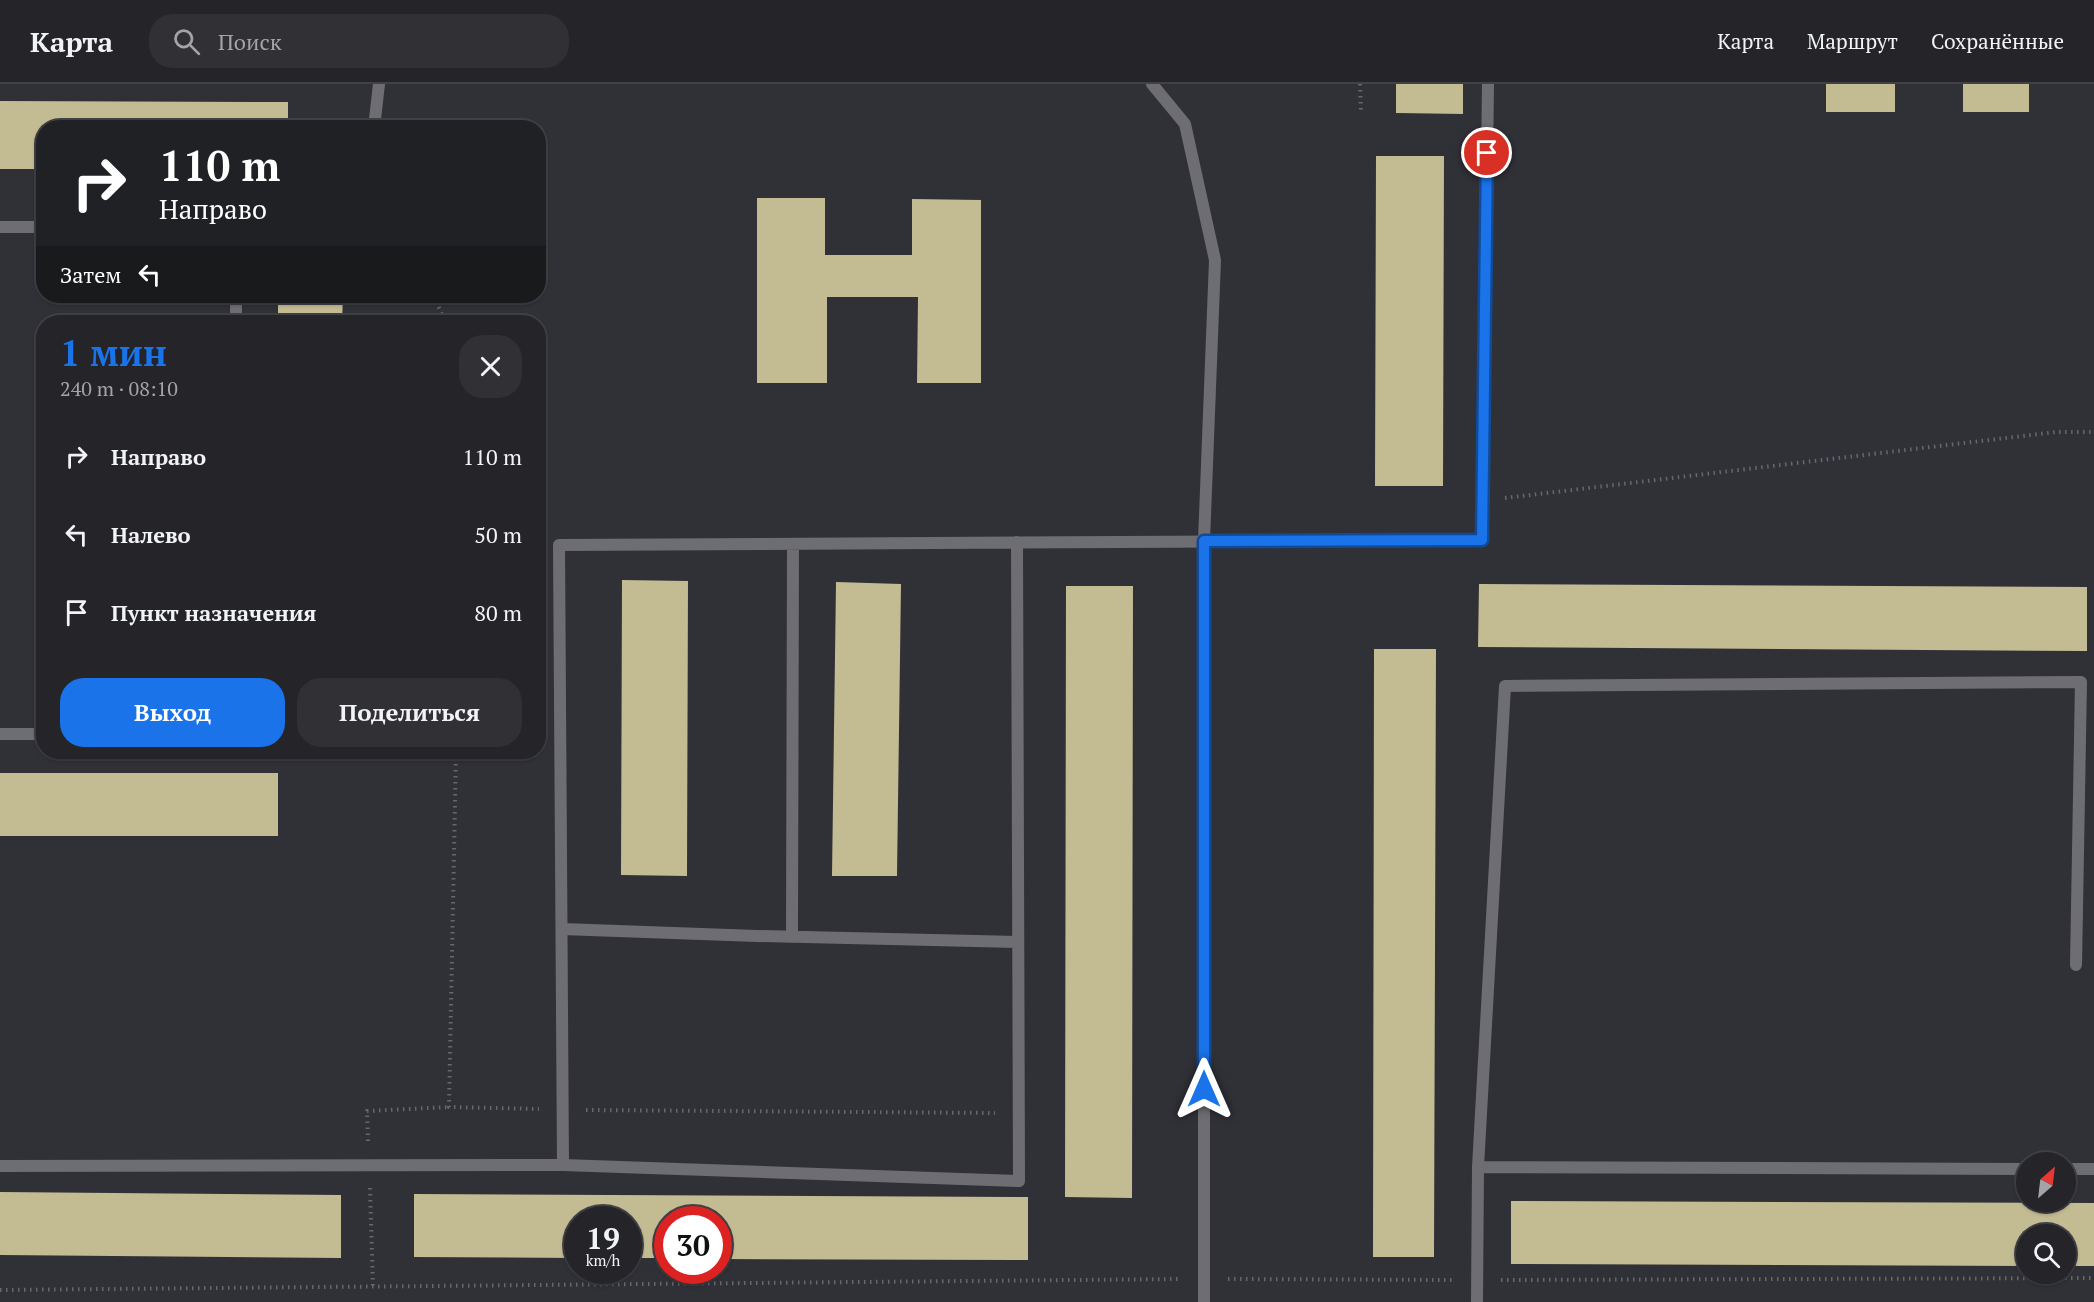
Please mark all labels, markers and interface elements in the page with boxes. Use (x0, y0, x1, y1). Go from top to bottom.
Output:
search box (149, 14, 569, 68)
text: Карта (30, 23, 113, 60)
icon: search (170, 25, 203, 58)
text: Поиск (218, 27, 282, 56)
text: Карта (1717, 27, 1774, 55)
text: Маршрут (1807, 27, 1898, 55)
text: Сохранённые (1931, 27, 2064, 55)
pin (1461, 127, 1512, 178)
icon: arrive (1470, 136, 1503, 169)
text: 110 m (159, 137, 280, 193)
icon: right (60, 144, 138, 222)
text: Направо (159, 191, 267, 227)
icon: left (133, 258, 166, 291)
text: Затем (60, 260, 121, 289)
text: 1 мин (60, 329, 167, 376)
button: close (459, 335, 522, 398)
text: 240 m · 08:10 (60, 375, 178, 402)
icon: right (60, 440, 93, 473)
text: Направо (111, 442, 206, 471)
text: 110 m (462, 442, 522, 471)
icon: left (60, 518, 93, 551)
text: Налево (111, 520, 191, 549)
text: 50 m (474, 520, 522, 549)
icon: arrive (60, 596, 93, 629)
text: Пункт назначения (111, 598, 316, 627)
text: 80 m (474, 598, 522, 627)
button: Выход (60, 678, 285, 747)
button: Поделиться (297, 678, 522, 747)
position arrow (1172, 1057, 1236, 1121)
north arrow (2016, 1152, 2076, 1212)
map controls (2016, 1152, 2076, 1284)
speed limit sign: 30 (654, 1206, 732, 1284)
text: 19 (586, 1218, 620, 1258)
button: search (2016, 1224, 2076, 1284)
text: km/h (586, 1250, 620, 1270)

